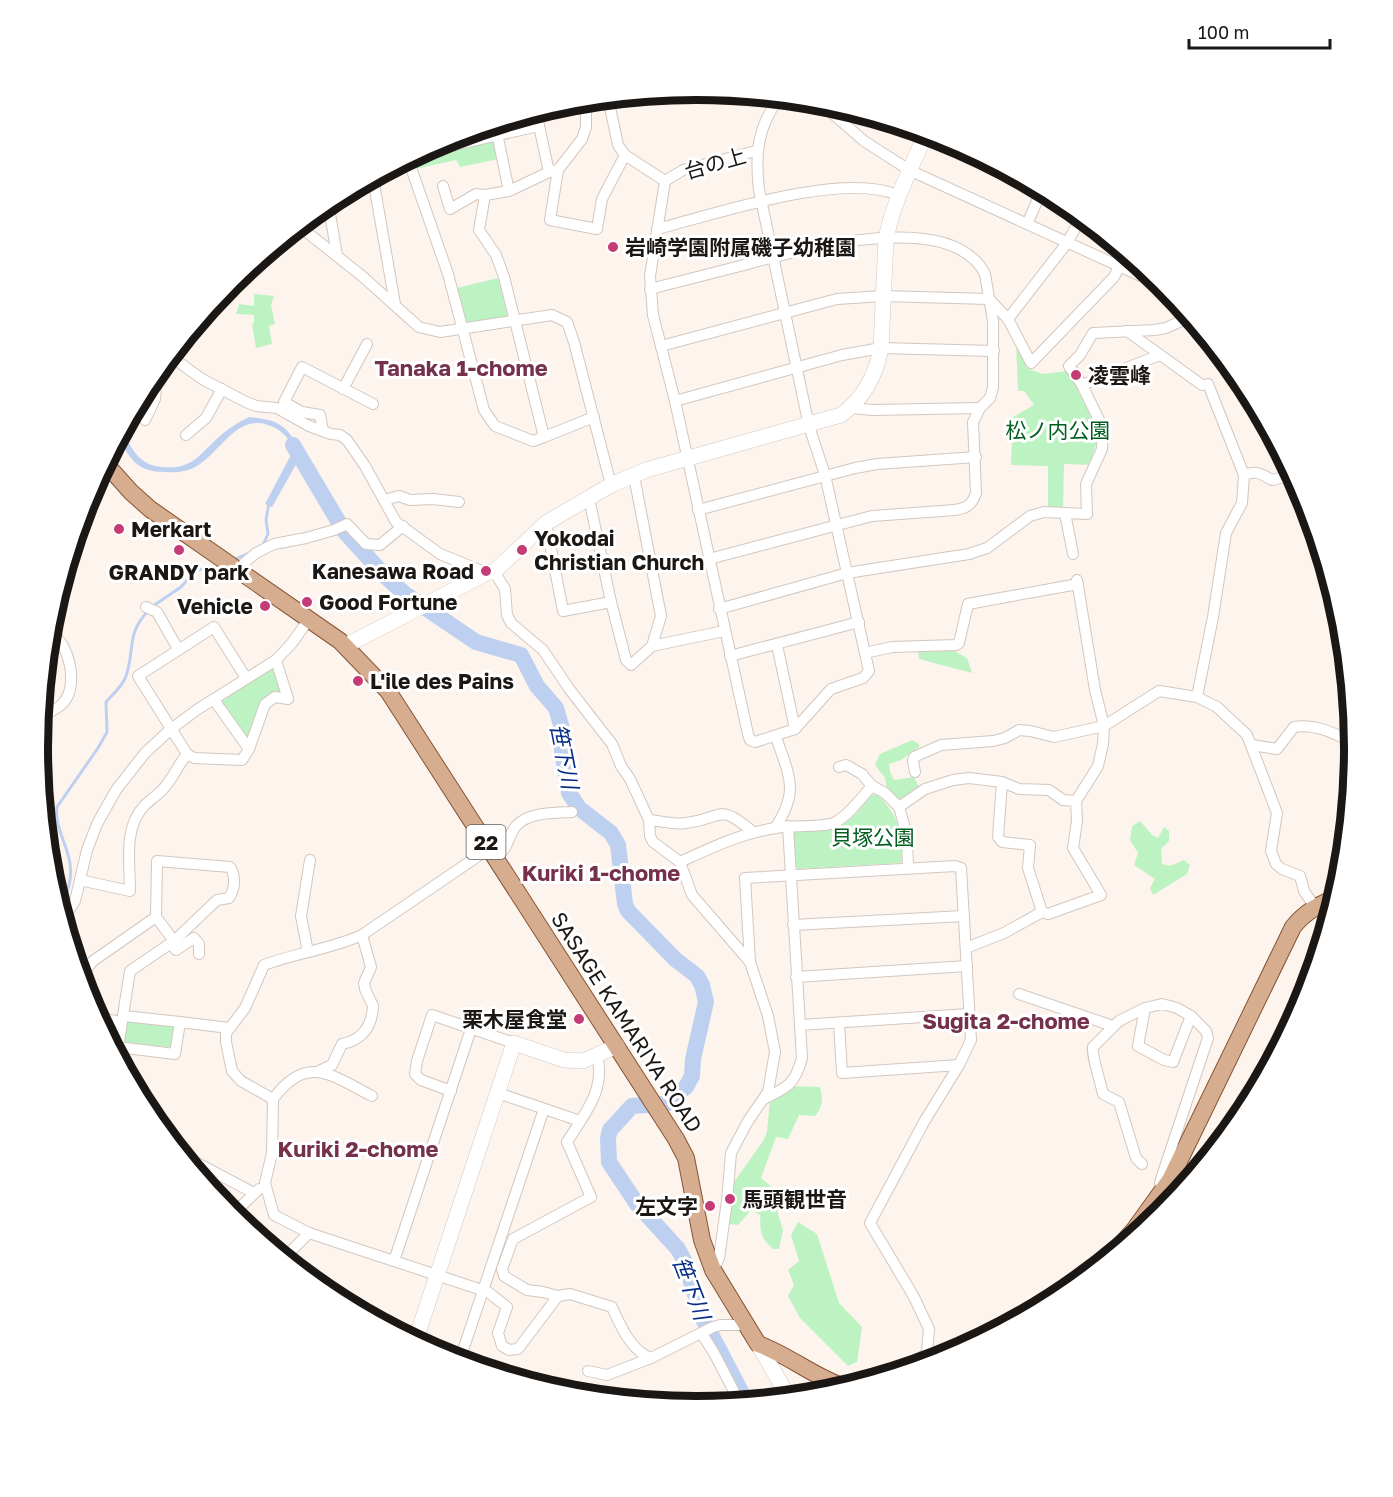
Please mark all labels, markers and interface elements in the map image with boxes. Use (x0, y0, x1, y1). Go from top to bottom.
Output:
scale bar (1189, 12, 1330, 50)
text: 100 m (1198, 21, 1249, 43)
street label: 台の上 (681, 142, 749, 184)
place label: 岩崎学園附属磯子幼稚園 (625, 234, 856, 260)
marker: 岩崎学園附属磯子幼稚園 (606, 240, 620, 254)
district label: Tanaka 1-chome (374, 354, 548, 381)
place label: 凌雲峰 (1088, 362, 1151, 388)
marker: 凌雲峰 (1069, 368, 1083, 382)
park label: 松ノ内公園 (1006, 417, 1111, 443)
place label: Merkart (131, 516, 211, 542)
marker: Merkart (112, 522, 126, 536)
place label: Yokodai Christian Church (534, 525, 704, 575)
marker: GRANDY park (172, 543, 186, 557)
marker: Yokodai Christian Church (515, 543, 529, 557)
place label: Kanesawa Road (312, 558, 474, 584)
place label: GRANDY park (108, 559, 250, 585)
marker: Kanesawa Road (479, 564, 493, 578)
place label: Good Fortune (319, 589, 457, 615)
place label: Vehicle (177, 593, 253, 619)
marker: Good Fortune (300, 595, 314, 609)
marker: Vehicle (258, 599, 272, 613)
place label: L'ile des Pains (370, 668, 514, 694)
marker: L'ile des Pains (351, 674, 365, 688)
water label: 笹下川 (545, 721, 585, 793)
park label: 貝塚公園 (831, 824, 915, 850)
road number: 22 (466, 825, 506, 859)
district label: Kuriki 1-chome (522, 859, 680, 886)
street label: SASAGE KAMARIYA ROAD (546, 907, 708, 1137)
place label: 栗木屋食堂 (462, 1006, 567, 1032)
district label: Sugita 2-chome (922, 1007, 1090, 1034)
marker: 栗木屋食堂 (572, 1012, 586, 1026)
district label: Kuriki 2-chome (278, 1135, 438, 1162)
place label: 馬頭観世音 (742, 1186, 847, 1212)
marker: 馬頭観世音 (723, 1192, 737, 1206)
place label: 左文字 (635, 1193, 698, 1219)
marker: 左文字 (703, 1199, 717, 1213)
water label: 笹下川 (668, 1252, 717, 1326)

